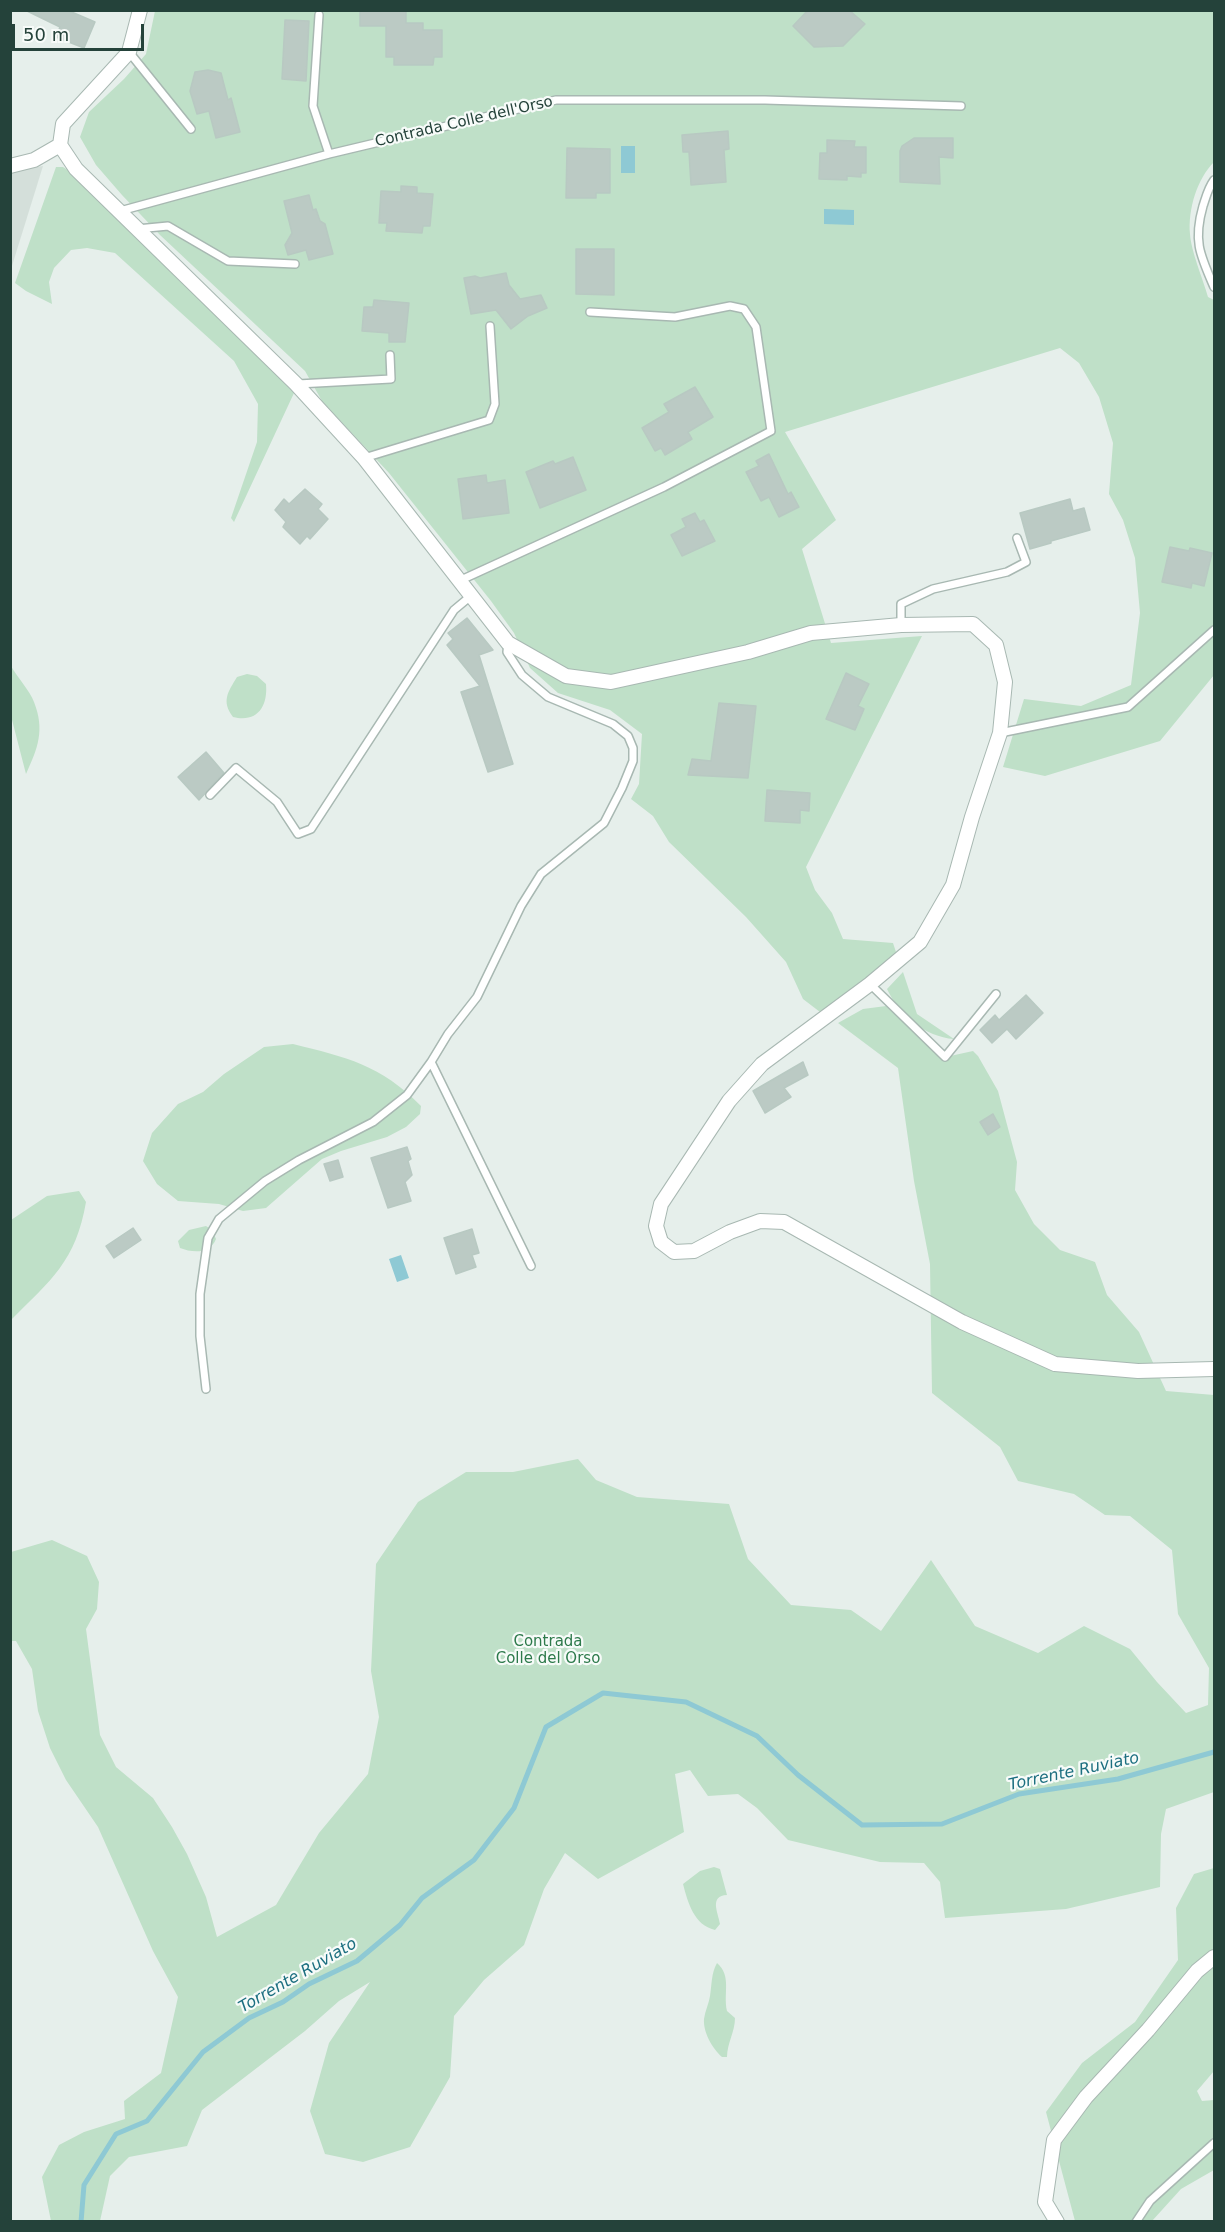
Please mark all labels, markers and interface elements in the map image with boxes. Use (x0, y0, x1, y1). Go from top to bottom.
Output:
scale bar (15, 12, 147, 50)
text: 50 m (23, 24, 69, 45)
street label: Contrada Colle dell'Orso (373, 93, 555, 151)
park label: Contrada Colle del Orso (496, 1633, 600, 1668)
water label: Torrente Ruviato (1007, 1749, 1141, 1795)
water label: Torrente Ruviato (236, 1934, 360, 2018)

